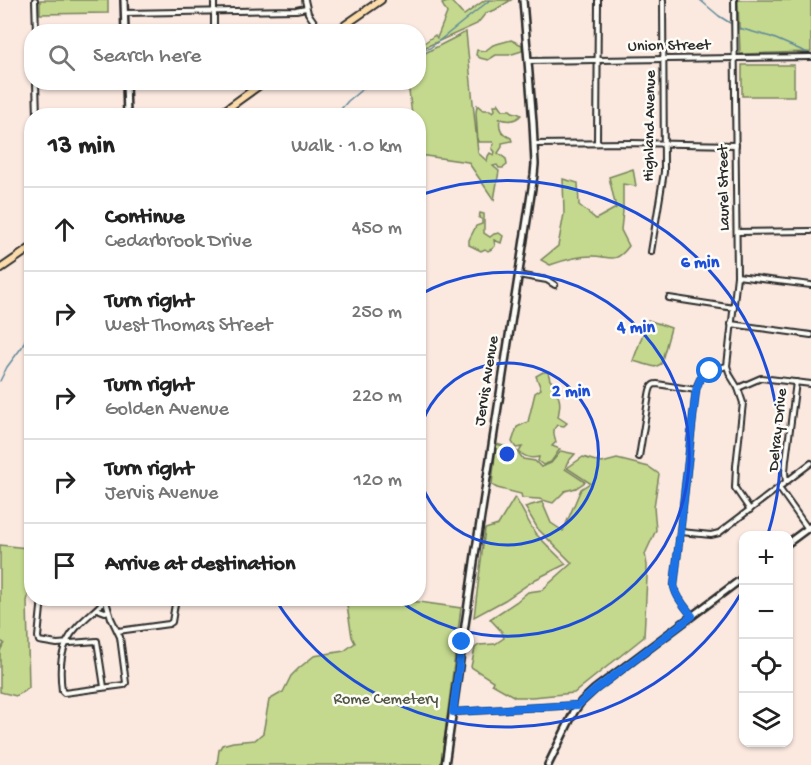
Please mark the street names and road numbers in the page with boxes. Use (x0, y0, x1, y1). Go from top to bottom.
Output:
street label: Union Street (628, 37, 712, 57)
street label: Highland Avenue (641, 69, 661, 182)
street label: Laurel Street (715, 143, 735, 231)
street label: Jervis Avenue (472, 334, 505, 427)
street label: Delray Drive (765, 387, 793, 473)

